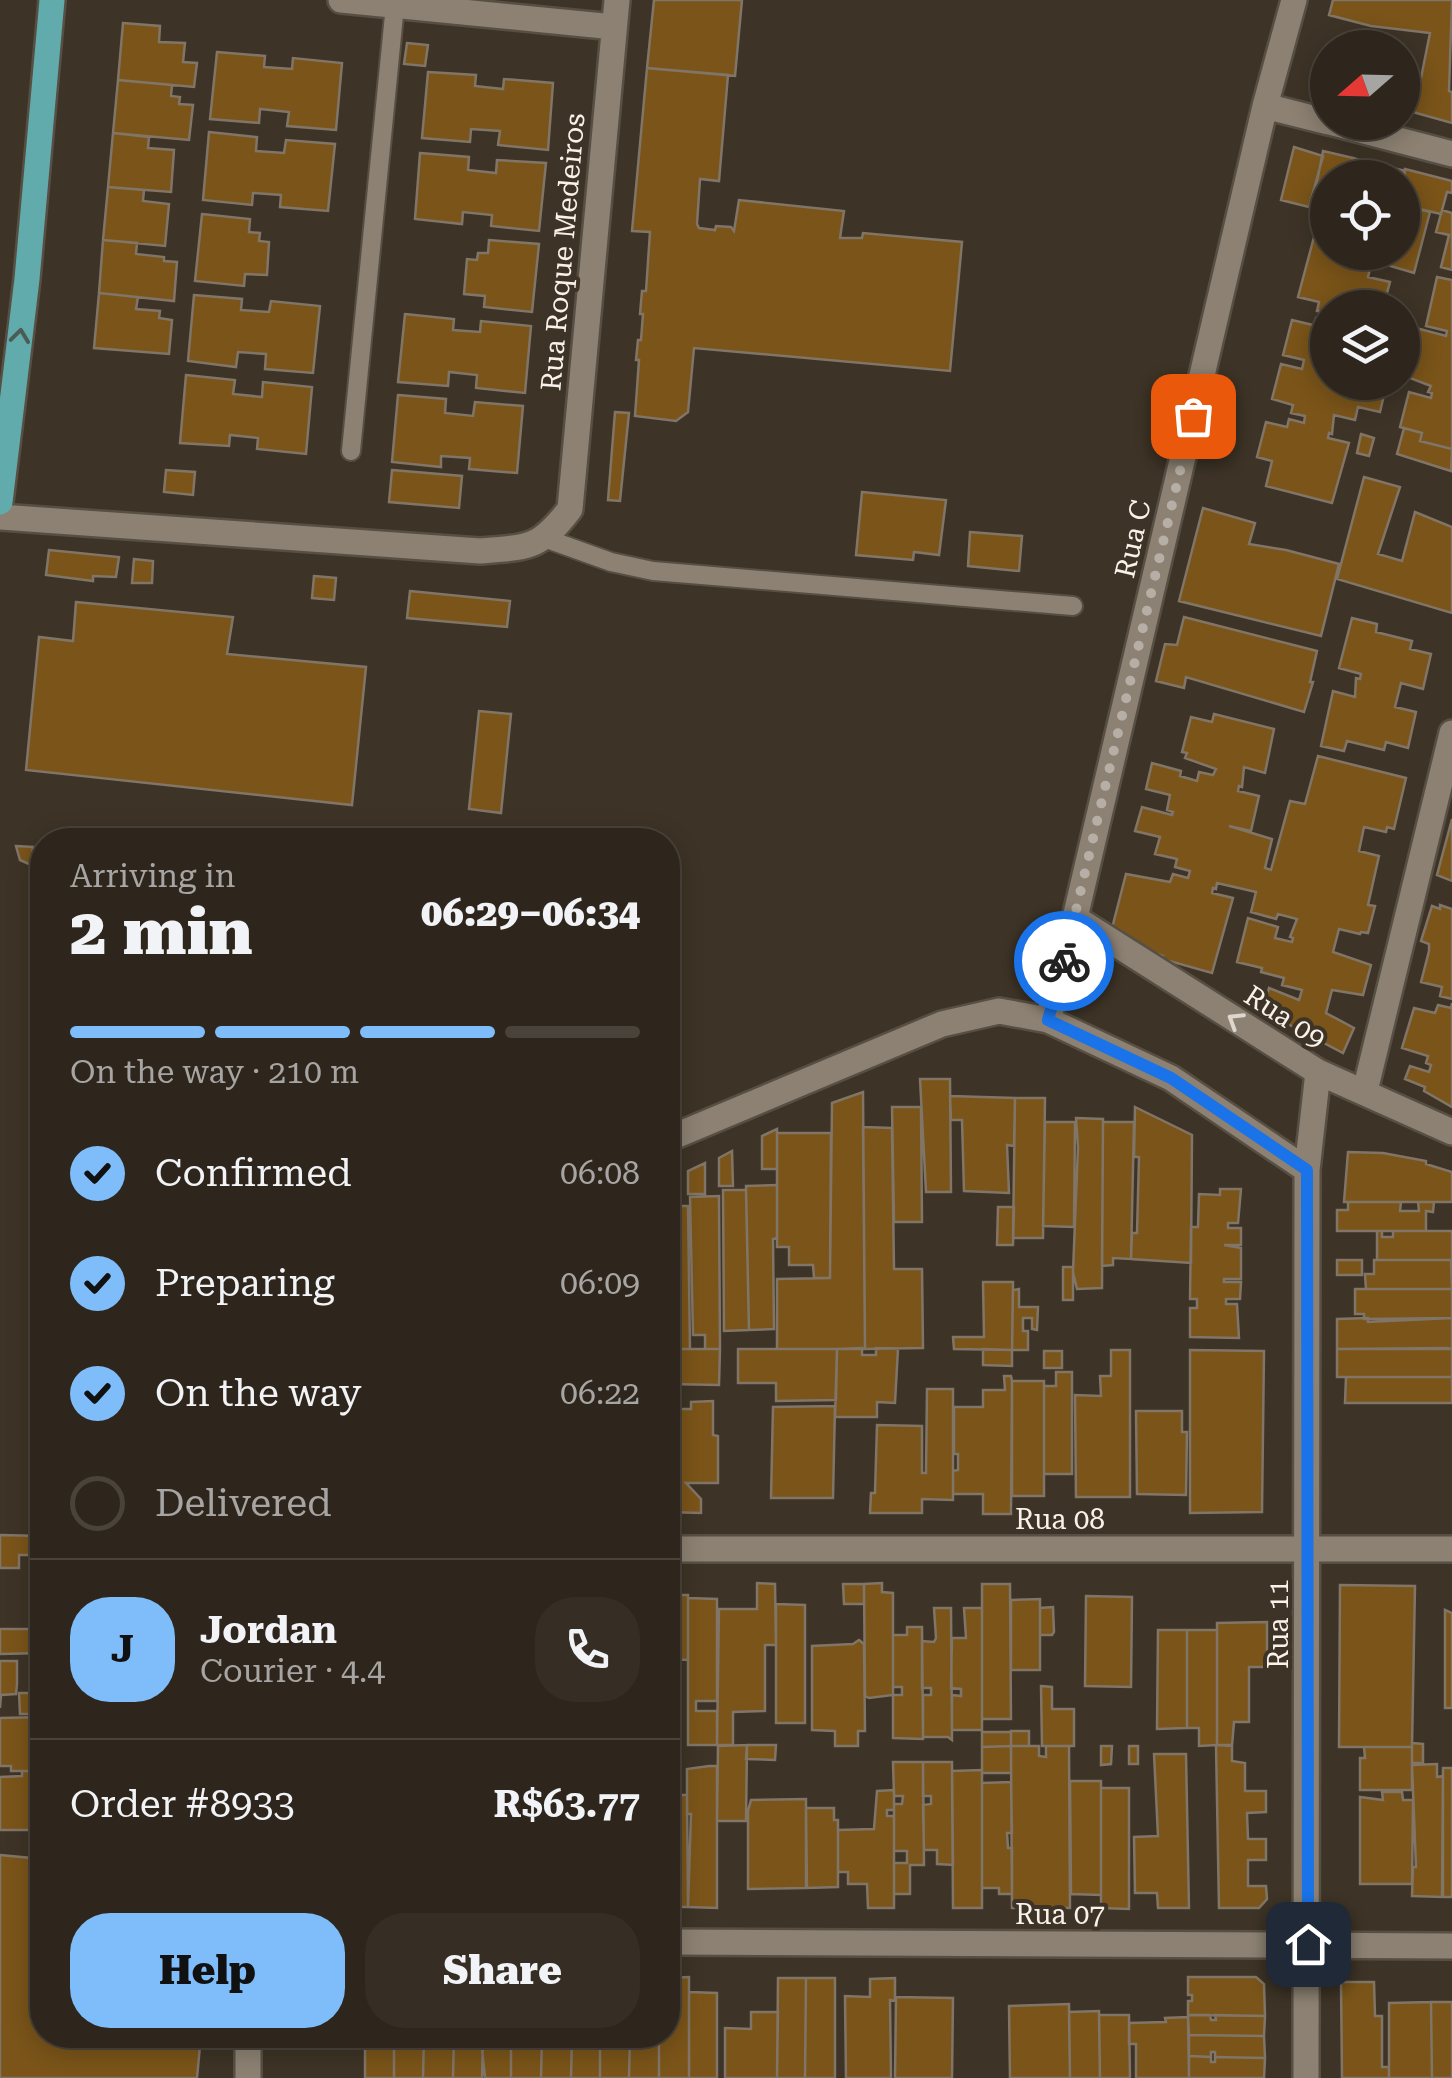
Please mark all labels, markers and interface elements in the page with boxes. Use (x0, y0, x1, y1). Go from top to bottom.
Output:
north arrow (1310, 30, 1420, 140)
map controls (1310, 30, 1420, 400)
street label: Rua Roque Medeiros (534, 112, 592, 392)
button: locate (1310, 160, 1420, 270)
button: layers (1310, 290, 1420, 400)
one-way arrow (9, 328, 30, 344)
pin (1151, 374, 1236, 459)
icon: bag (1166, 389, 1221, 444)
street label: Rua C (1108, 497, 1158, 581)
text: Arriving in (70, 857, 235, 895)
text: 06:29–06:34 (421, 891, 640, 935)
text: 2 min (70, 894, 253, 970)
courier (1014, 911, 1114, 1011)
icon: bike (1037, 934, 1092, 989)
street label: Rua 09 (1238, 979, 1332, 1055)
one-way arrow (1228, 1013, 1246, 1032)
text: On the way · 210 m (70, 1053, 359, 1091)
icon: check (70, 1146, 125, 1201)
text: Confirmed (155, 1151, 352, 1195)
text: 06:08 (560, 1154, 640, 1192)
icon: check (70, 1256, 125, 1311)
text: Preparing (155, 1261, 335, 1305)
text: 06:09 (560, 1264, 640, 1302)
icon: check (70, 1366, 125, 1421)
text: On the way (155, 1371, 361, 1415)
text: 06:22 (560, 1374, 640, 1412)
text: Delivered (155, 1481, 332, 1525)
street label: Rua 08 (1015, 1503, 1105, 1536)
street label: Rua 11 (1262, 1579, 1295, 1669)
button: phone (535, 1597, 640, 1702)
text: Jordan (200, 1608, 337, 1652)
text: J (111, 1627, 134, 1671)
text: Courier · 4.4 (200, 1652, 385, 1690)
text: Order #8933 (70, 1782, 295, 1826)
text: R$63.77 (493, 1782, 640, 1826)
street label: Rua 07 (1015, 1898, 1105, 1931)
pin (1266, 1902, 1351, 1987)
button: Help (70, 1913, 345, 2028)
button: Share (365, 1913, 640, 2028)
icon: home (1281, 1917, 1336, 1972)

